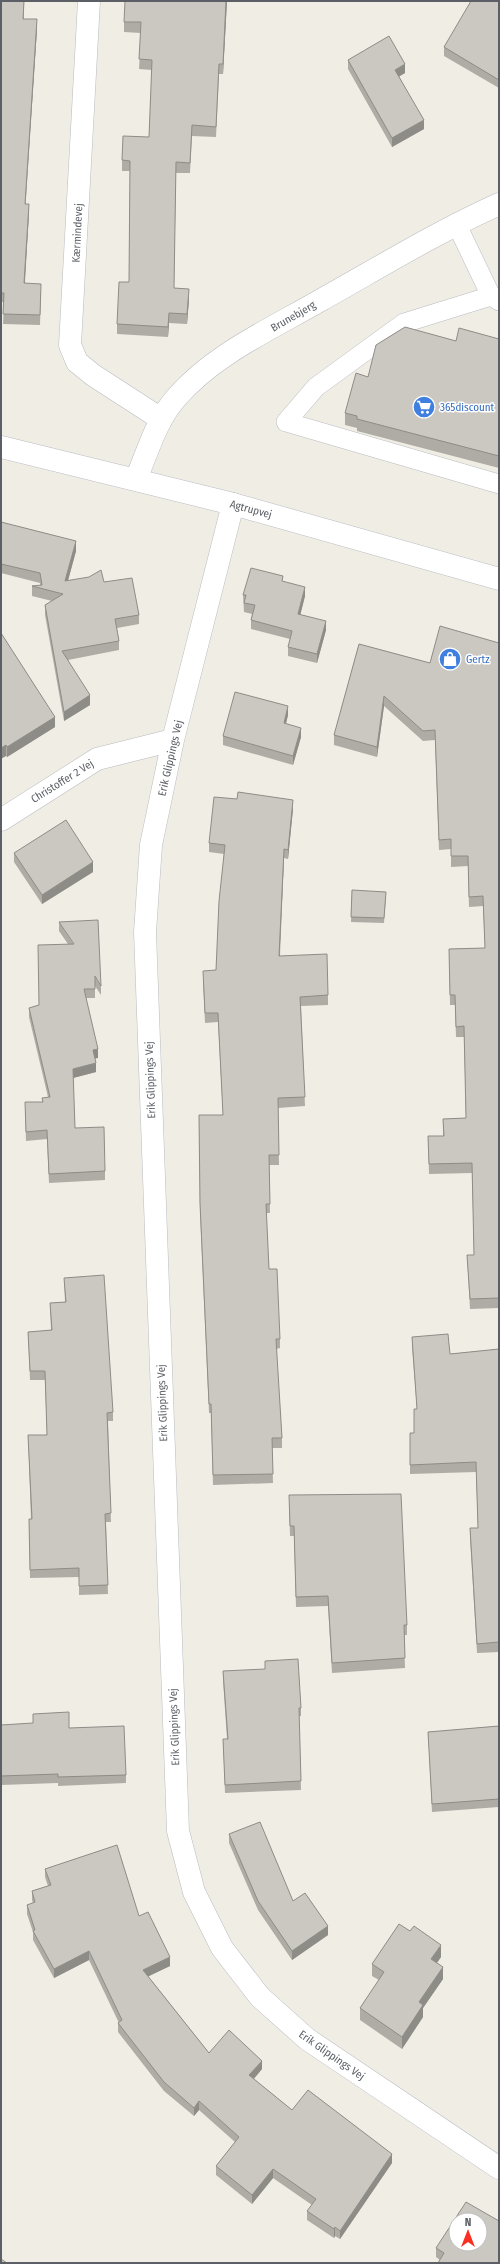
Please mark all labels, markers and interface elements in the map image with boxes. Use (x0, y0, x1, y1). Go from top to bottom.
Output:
street label: Kærmindevej (69, 203, 86, 263)
street label: Brunebjerg (268, 298, 319, 335)
supermarket icon: 365discount (411, 394, 437, 420)
place label: 365discount (440, 401, 495, 414)
street label: Agtrupvej (228, 498, 274, 521)
shop icon: Gertz (437, 646, 463, 672)
place label: Gertz (466, 653, 490, 666)
street label: Erik Glippings Vej (155, 719, 186, 797)
street label: Christoffer 2 Vej (29, 757, 96, 806)
street label: Erik Glippings Vej (143, 1041, 158, 1119)
street label: Erik Glippings Vej (155, 1364, 170, 1442)
street label: Erik Glippings Vej (167, 1688, 182, 1766)
street label: Erik Glippings Vej (296, 2028, 367, 2083)
north arrow (448, 2212, 488, 2252)
text: N (465, 2216, 471, 2229)

